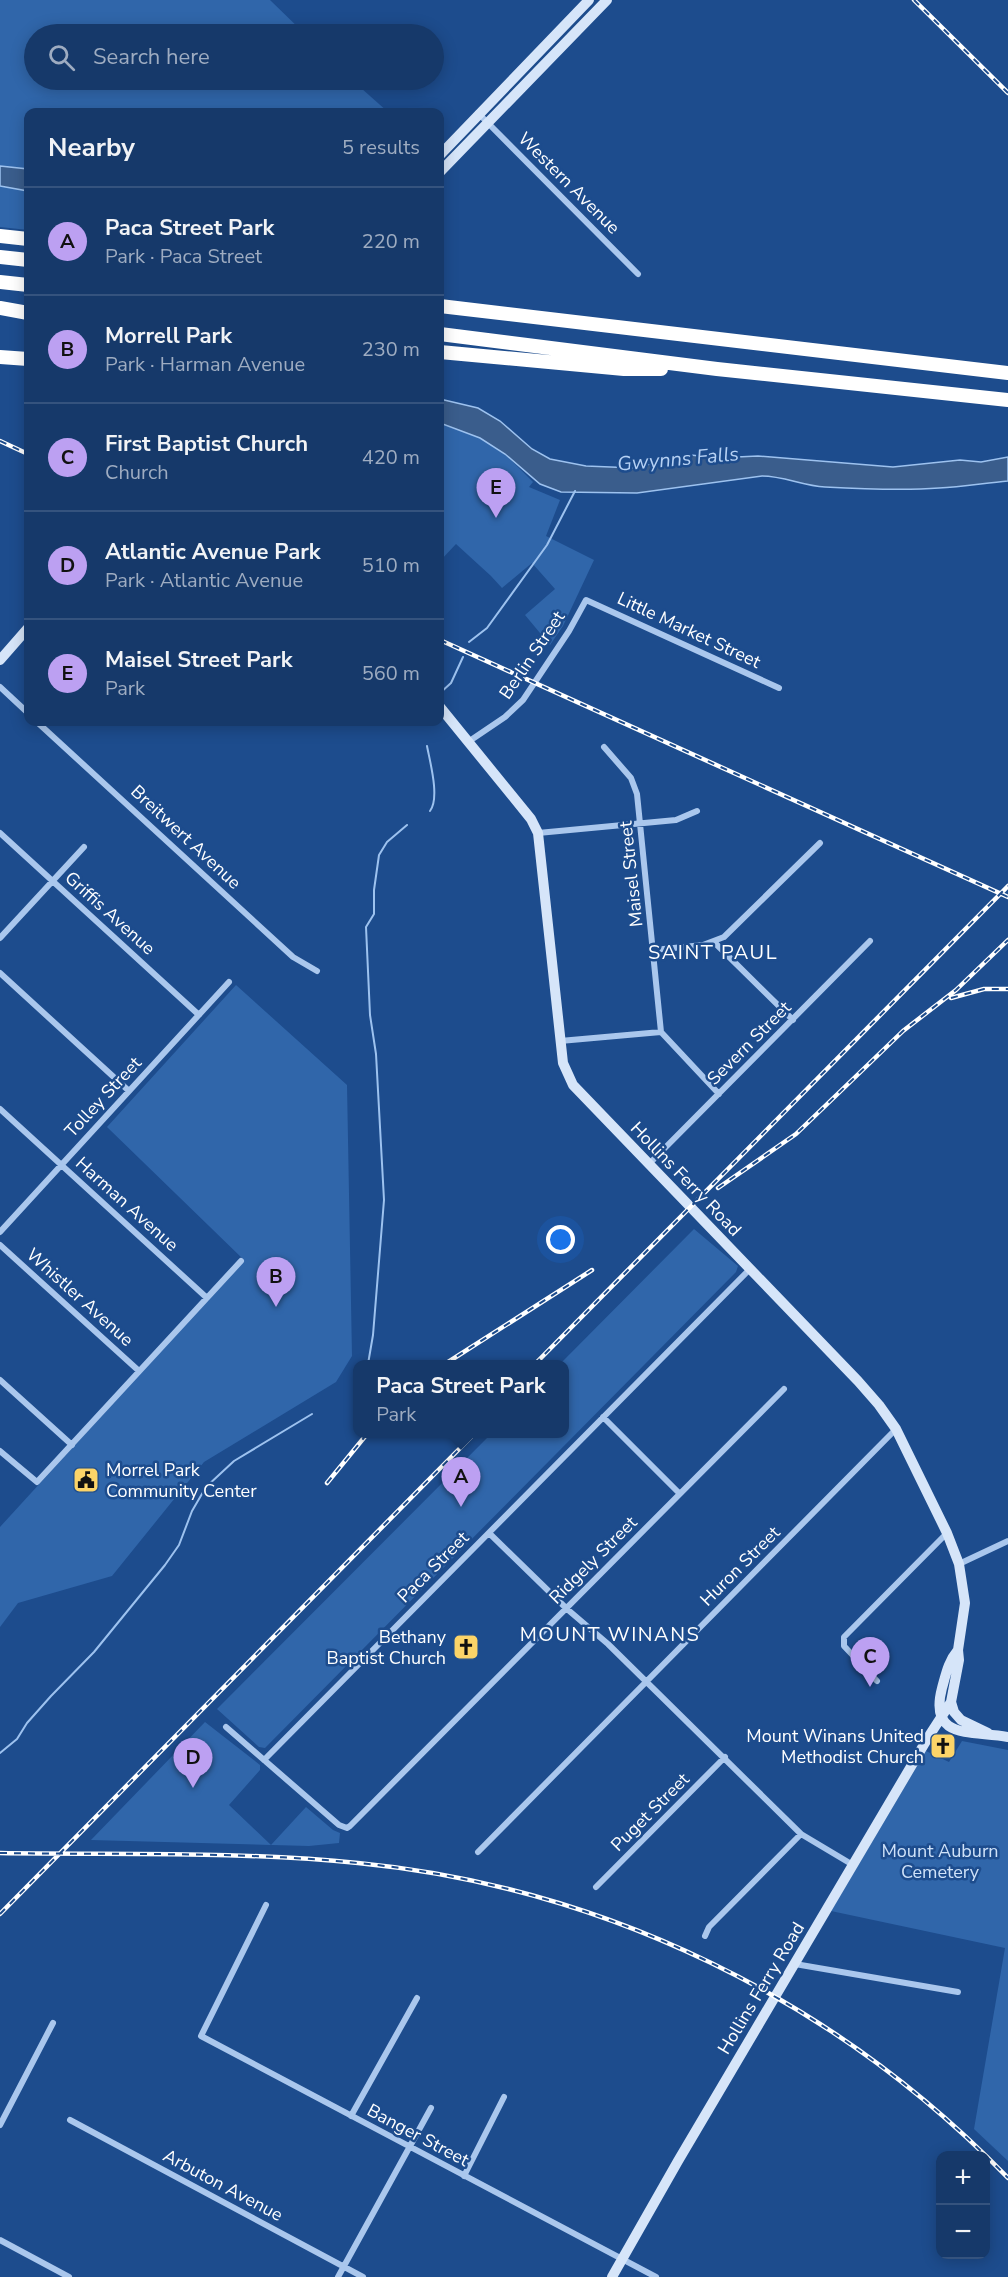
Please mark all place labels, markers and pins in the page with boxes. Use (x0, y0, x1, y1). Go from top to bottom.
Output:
pin: E (476, 468, 516, 518)
pin: B (256, 1258, 296, 1307)
place label: Morrel Park Community Center (106, 1458, 257, 1503)
pin: A (442, 1458, 480, 1507)
public building icon: Morrel Park Community Center (71, 1465, 101, 1495)
place label: Bethany Baptist Church (327, 1625, 447, 1670)
church icon: Bethany Baptist Church (451, 1632, 481, 1662)
pin: C (850, 1638, 890, 1687)
place label: Mount Winans United Methodist Church (746, 1724, 924, 1769)
church icon: Mount Winans United Methodist Church (928, 1731, 958, 1761)
pin: D (174, 1738, 212, 1788)

